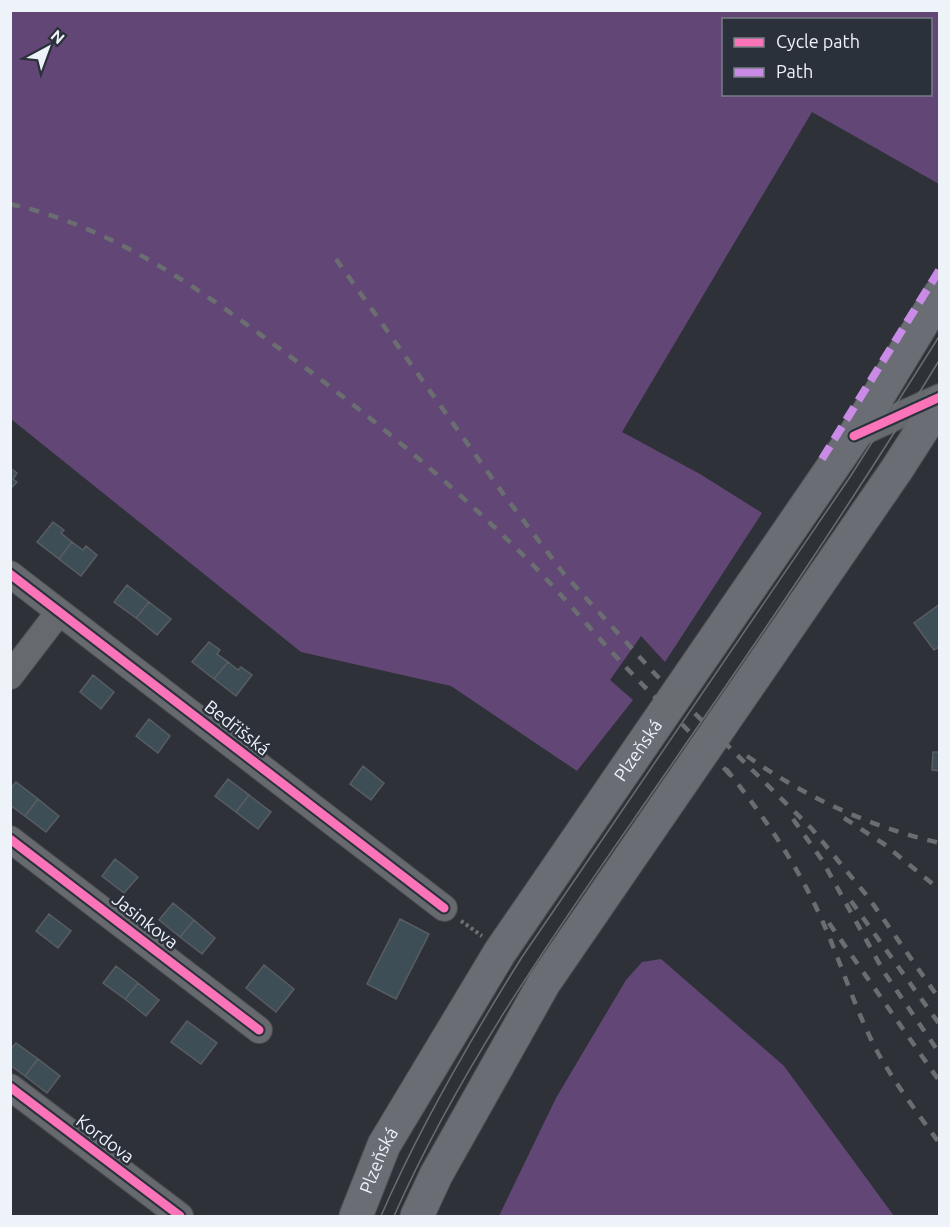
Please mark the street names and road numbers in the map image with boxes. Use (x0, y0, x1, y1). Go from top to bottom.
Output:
street label: Bedřišská (201, 696, 274, 759)
street label: Plzeňská (609, 715, 666, 784)
street label: Jasinkova (109, 888, 182, 952)
street label: Kordova (73, 1110, 138, 1166)
street label: Plzeňská (355, 1123, 401, 1196)

